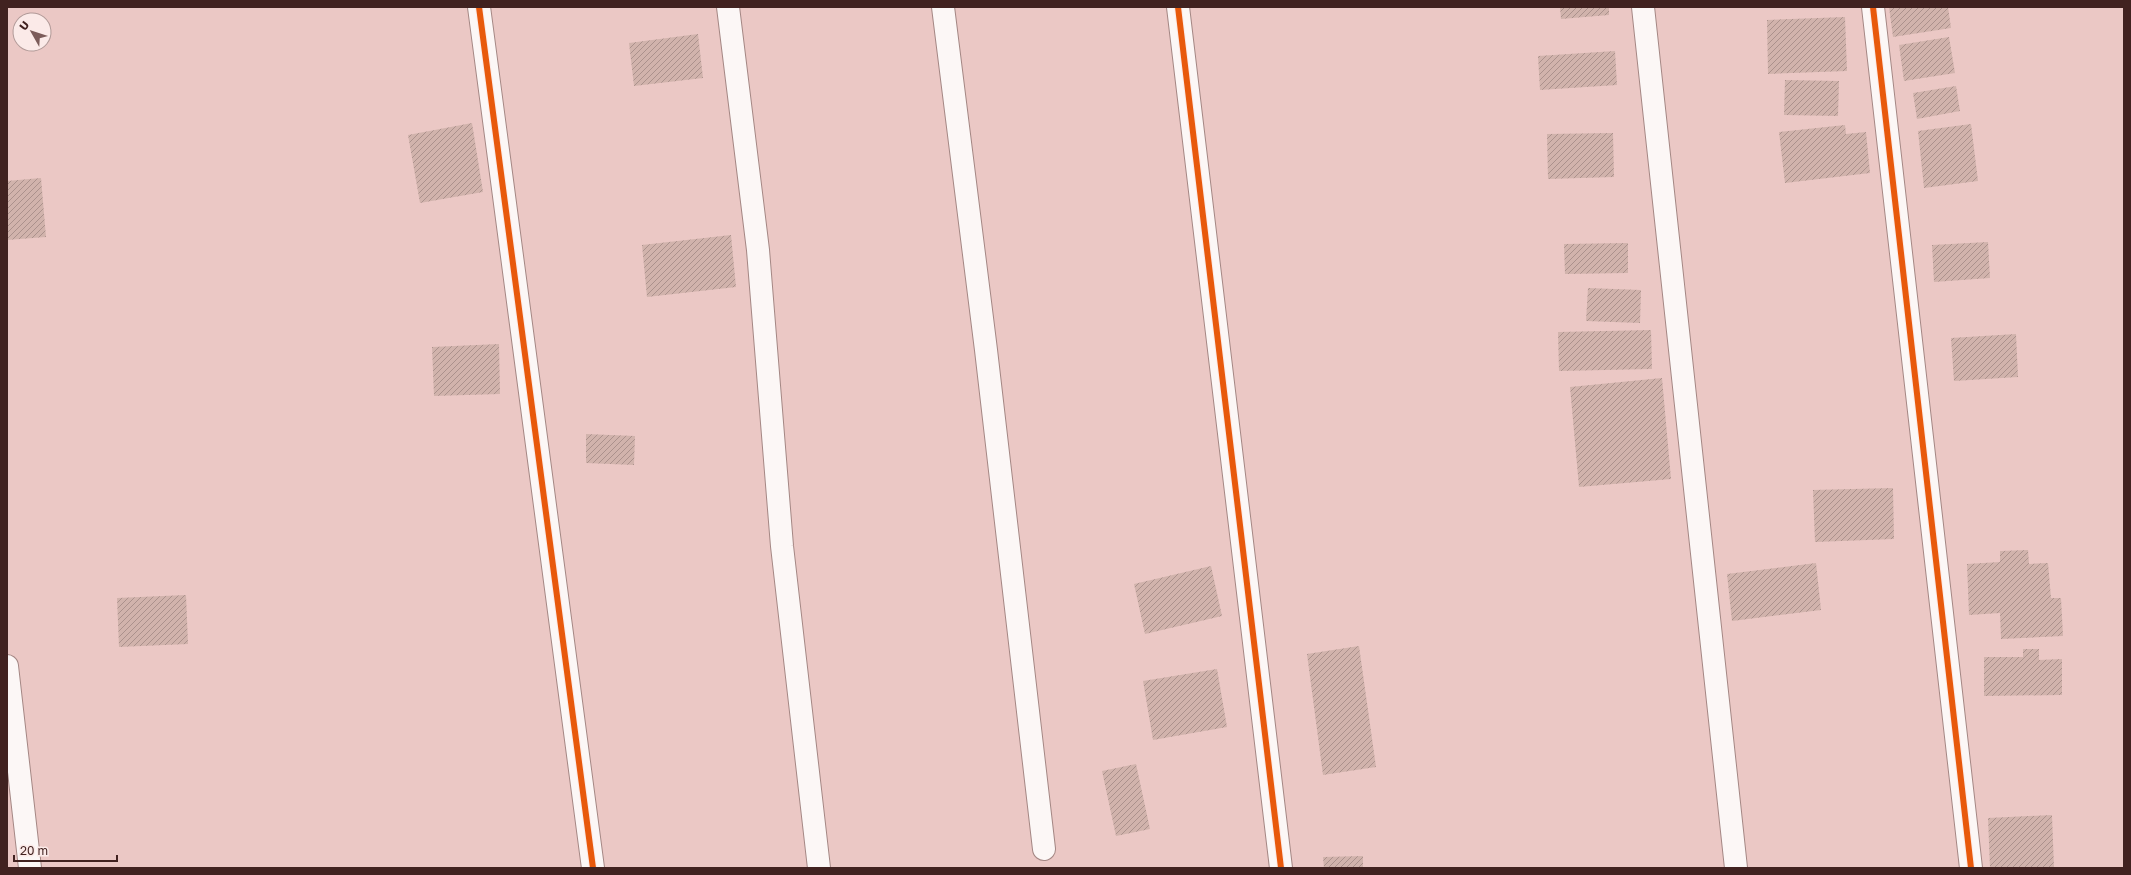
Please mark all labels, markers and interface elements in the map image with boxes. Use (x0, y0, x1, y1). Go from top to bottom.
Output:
north arrow (12, 12, 52, 52)
text: U (16, 18, 31, 33)
scale bar (14, 837, 117, 863)
text: 20 m (20, 843, 48, 858)

